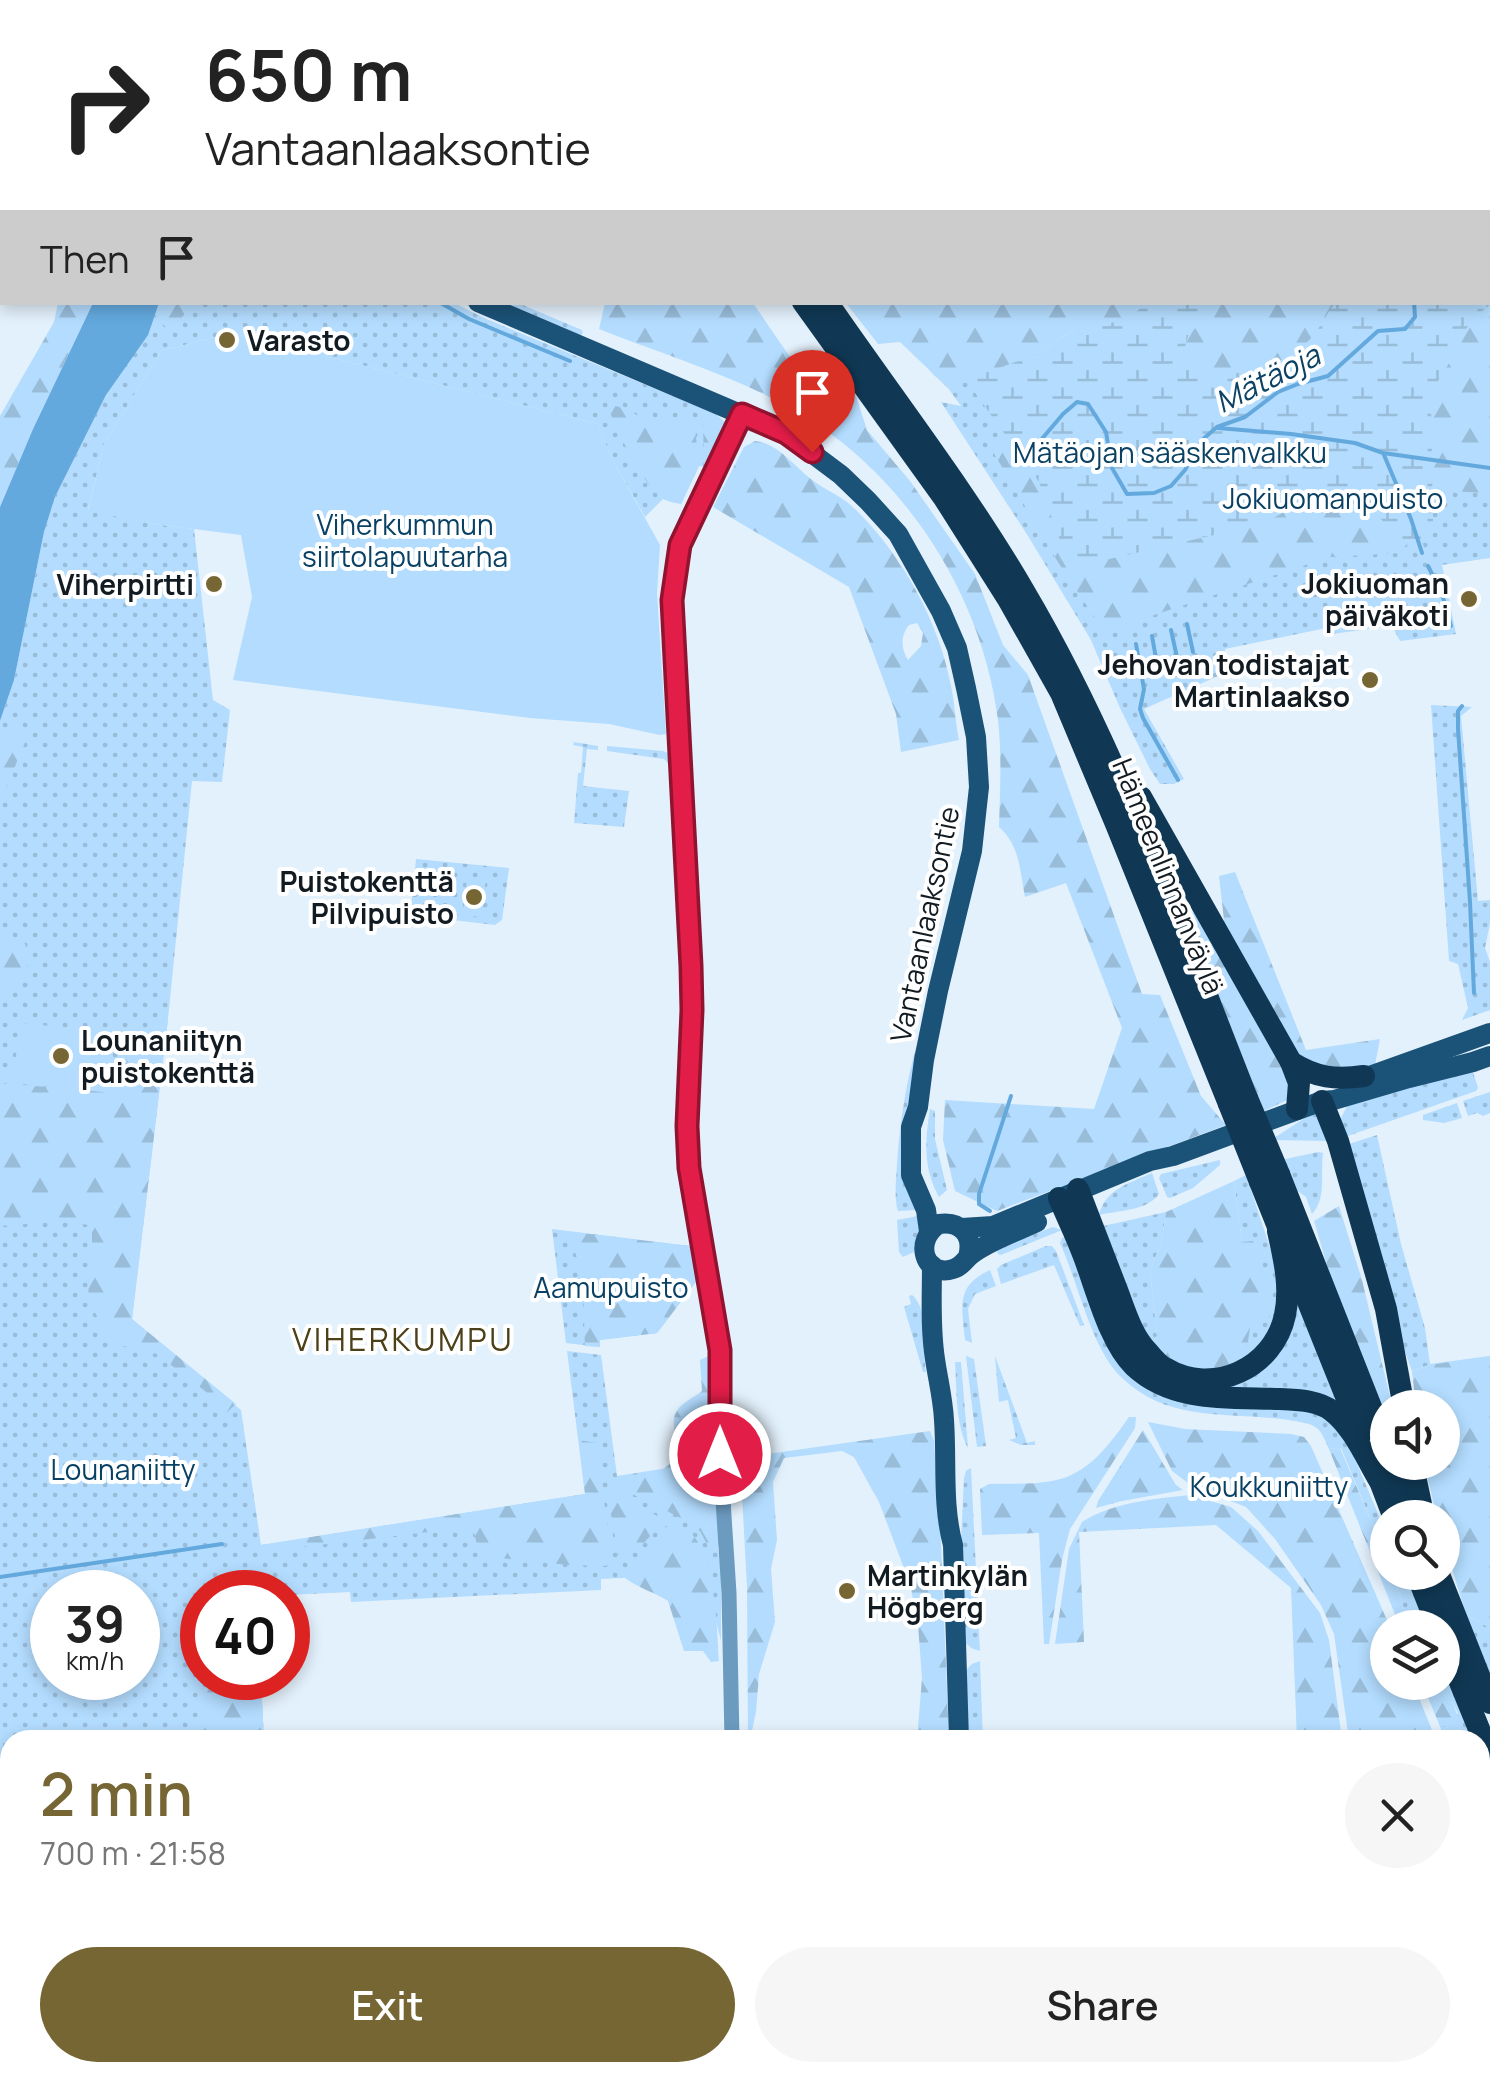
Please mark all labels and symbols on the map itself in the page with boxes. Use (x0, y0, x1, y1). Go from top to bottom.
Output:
place label: Varasto (247, 321, 351, 359)
marker: Varasto (216, 329, 238, 351)
water label: Mätäoja (1208, 334, 1328, 422)
pin (770, 350, 855, 453)
park label: Mätäojan sääskenvalkku (1013, 433, 1327, 471)
park label: Jokiuomanpuisto (1223, 479, 1443, 517)
park label: Viherkummun siirtolapuutarha (302, 505, 508, 575)
place label: Jokiuoman päiväkoti (1301, 564, 1449, 634)
place label: Viherpirtti (57, 565, 194, 603)
marker: Viherpirtti (203, 573, 225, 595)
marker: Jokiuoman päiväkoti (1458, 588, 1480, 610)
place label: Jehovan todistajat Martinlaakso (1097, 645, 1350, 715)
marker: Jehovan todistajat Martinlaakso (1359, 669, 1381, 691)
street label: Hämeenlinnanväylä (1104, 753, 1234, 999)
street label: Vantaanlaaksontie (880, 803, 968, 1045)
place label: Puistokenttä Pilvipuisto (279, 862, 454, 932)
marker: Puistokenttä Pilvipuisto (463, 886, 485, 908)
place label: Lounaniityn puistokenttä (81, 1021, 255, 1091)
marker: Lounaniityn puistokenttä (50, 1045, 72, 1067)
park label: Aamupuisto (533, 1268, 689, 1306)
district label: VIHERKUMPU (292, 1317, 514, 1361)
position arrow (668, 1402, 772, 1506)
park label: Lounaniitty (51, 1450, 196, 1488)
park label: Koukkuniitty (1190, 1467, 1348, 1505)
place label: Martinkylän Högberg (867, 1556, 1028, 1626)
speed limit sign: 40 (180, 1570, 310, 1700)
marker: Martinkylän Högberg (836, 1580, 858, 1602)

